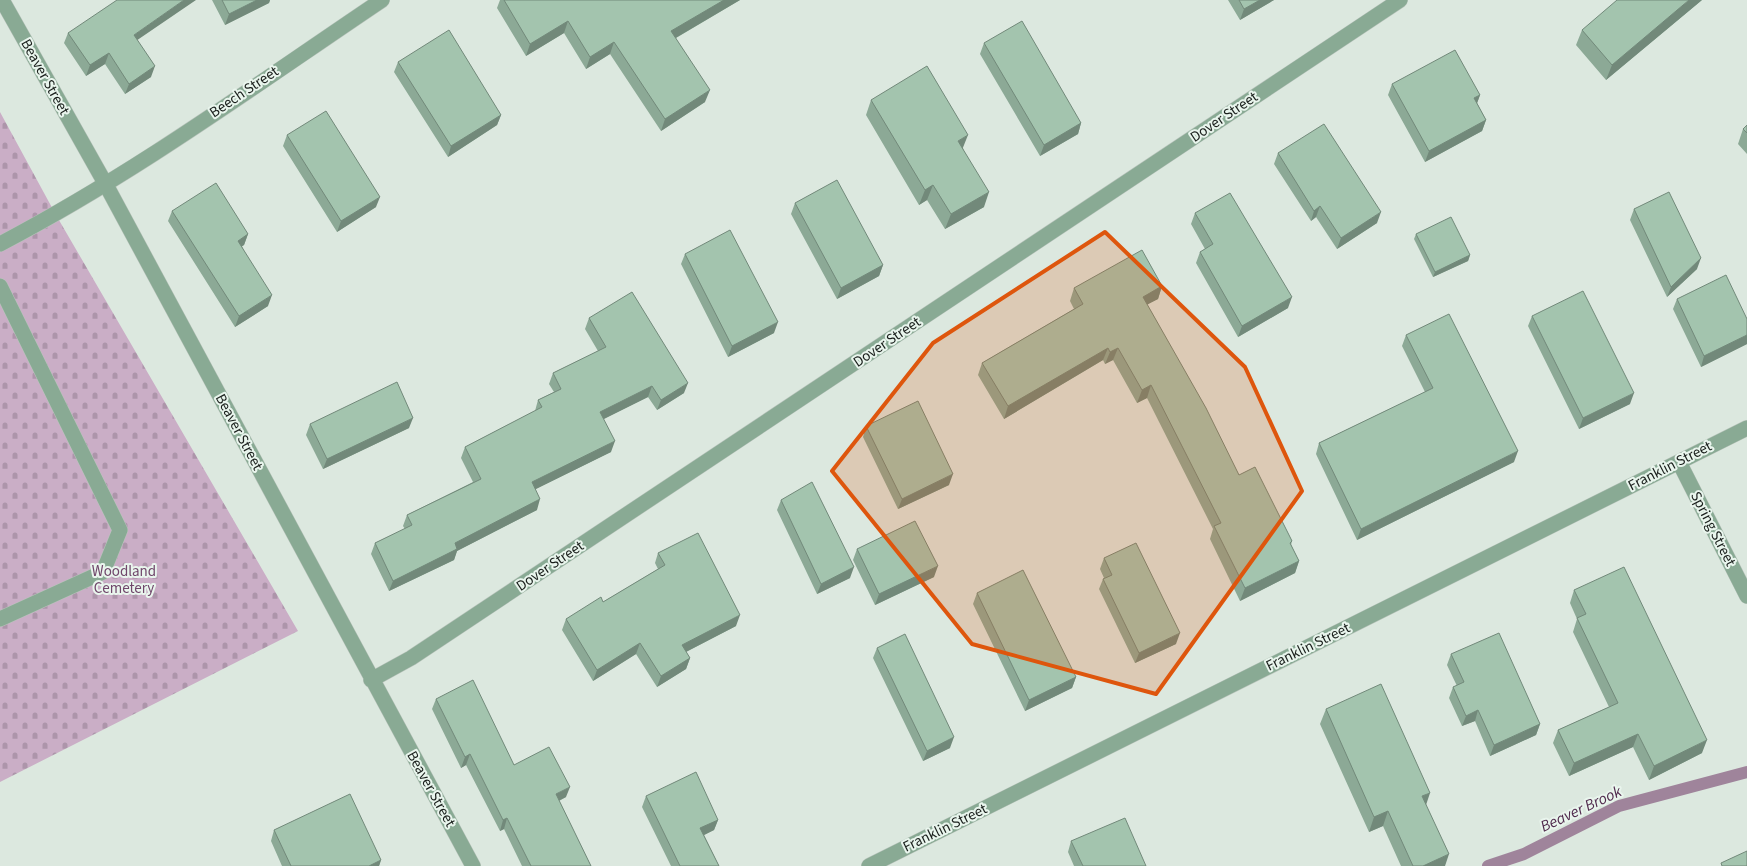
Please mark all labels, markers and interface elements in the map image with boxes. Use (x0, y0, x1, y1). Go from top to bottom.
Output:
street label: Beaver Street (16, 35, 74, 119)
street label: Beech Street (205, 61, 283, 123)
street label: Dover Street (1186, 87, 1262, 147)
street label: Dover Street (849, 312, 925, 372)
street label: Beaver Street (210, 390, 268, 474)
street label: Franklin Street (1624, 436, 1716, 496)
street label: Spring Street (1685, 488, 1741, 570)
street label: Dover Street (512, 536, 588, 596)
park label: Woodland Cemetery (92, 561, 156, 599)
street label: Franklin Street (1262, 618, 1354, 676)
street label: Beaver Street (402, 747, 460, 831)
water label: Beaver Brook (1537, 780, 1626, 837)
street label: Franklin Street (899, 799, 991, 857)

